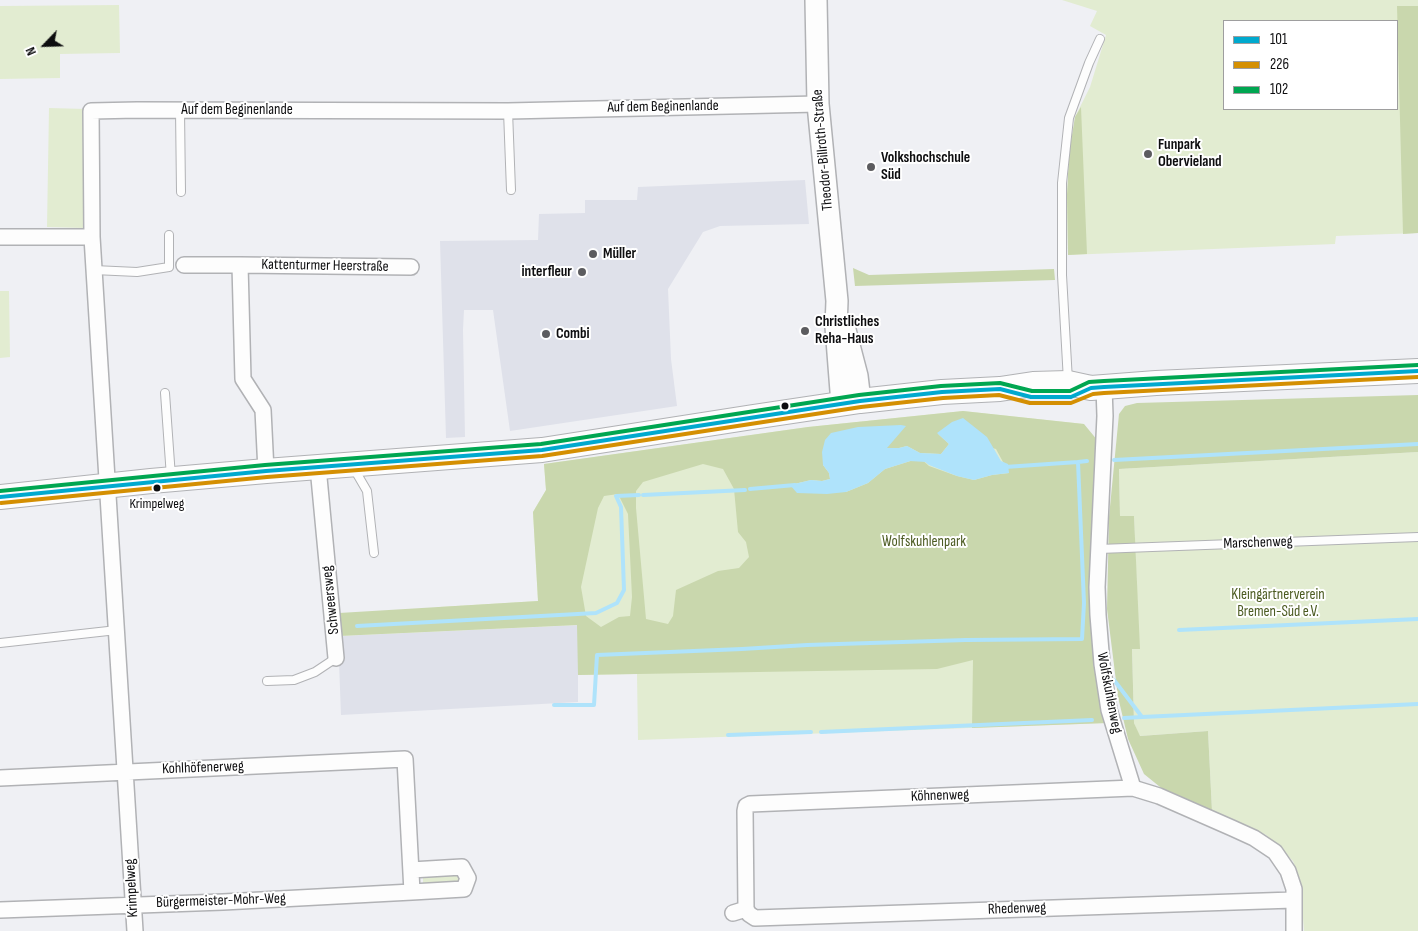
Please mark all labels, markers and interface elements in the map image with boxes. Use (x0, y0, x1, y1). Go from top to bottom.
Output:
north arrow (20, 20, 70, 70)
legend (1223, 20, 1398, 110)
text: 101 (1270, 30, 1287, 49)
text: N (22, 44, 40, 58)
text: 226 (1270, 55, 1289, 74)
text: 102 (1270, 80, 1288, 99)
street label: Theodor-Billroth-Straße (809, 89, 837, 211)
street label: Auf dem Beginenlande (607, 97, 719, 117)
street label: Auf dem Beginenlande (181, 101, 293, 119)
place label: Funpark Obervieland (1158, 136, 1222, 171)
marker: Funpark Obervieland (1142, 148, 1154, 160)
place label: Volkshochschule Süd (881, 149, 970, 184)
marker: Volkshochschule Süd (865, 161, 877, 173)
place label: Müller (603, 245, 636, 263)
marker: Müller (587, 248, 599, 260)
street label: Kattenturmer Heerstraße (261, 256, 389, 276)
place label: interfleur (521, 263, 572, 281)
marker: interfleur (576, 266, 588, 278)
place label: Christliches Reha-Haus (815, 313, 879, 348)
place label: Combi (556, 325, 590, 343)
marker: Christliches Reha-Haus (799, 325, 811, 337)
marker: Combi (540, 328, 552, 340)
unlabelled marker (780, 401, 790, 411)
marker: Krimpelweg (152, 483, 162, 493)
place label: Krimpelweg (130, 496, 184, 512)
park label: Wolfskuhlenpark (882, 533, 966, 551)
street label: Marschenweg (1223, 533, 1293, 553)
street label: Schweersweg (318, 565, 344, 635)
park label: Kleingärtnerverein Bremen-Süd e.V. (1231, 586, 1325, 621)
street label: Wolfskuhlenweg (1092, 651, 1126, 735)
street label: Kohlhöfenerweg (162, 758, 244, 778)
street label: Köhnenweg (910, 786, 970, 806)
street label: Krimpelweg (121, 858, 143, 918)
street label: Bürgermeister-Mohr-Weg (156, 890, 286, 912)
street label: Rhedenweg (987, 899, 1047, 919)

